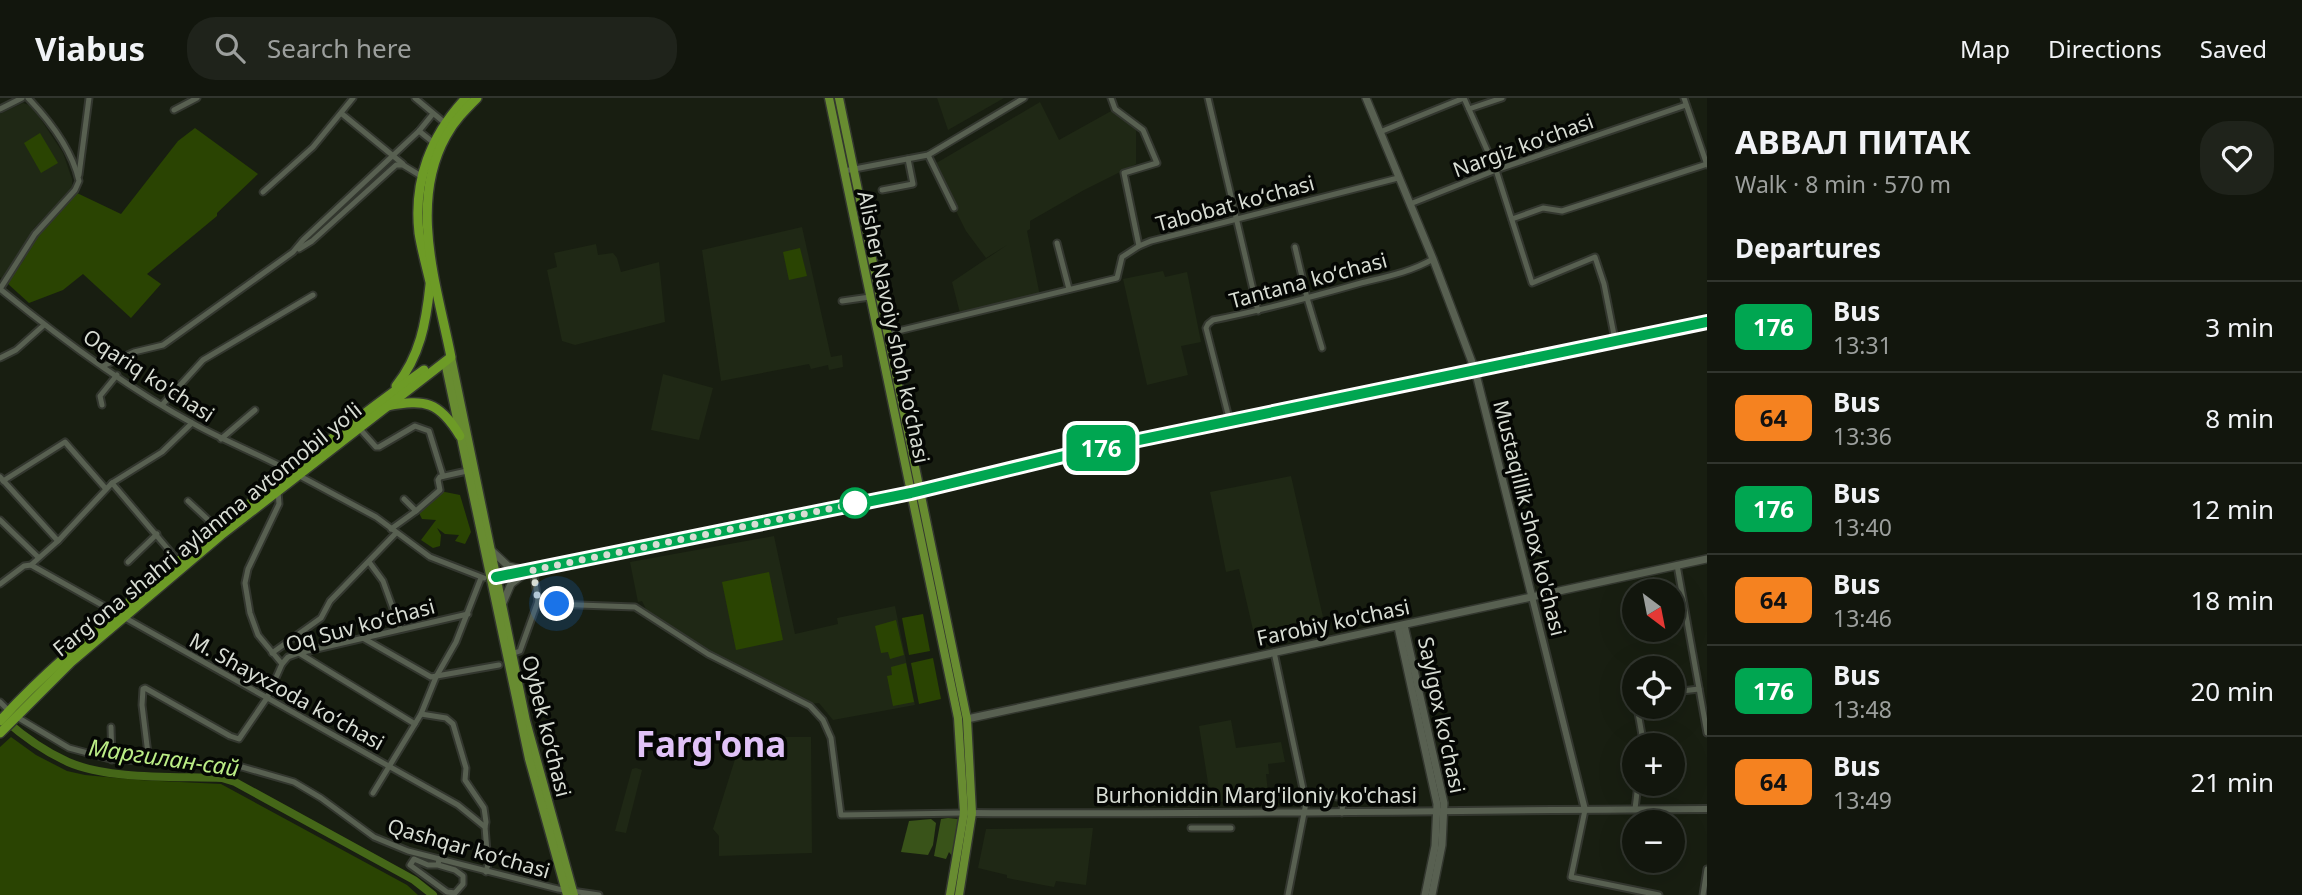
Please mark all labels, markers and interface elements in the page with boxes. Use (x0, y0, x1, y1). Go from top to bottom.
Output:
search box (187, 17, 677, 80)
text: Viabus (35, 26, 145, 71)
icon: search (211, 29, 249, 67)
text: Search here (267, 30, 412, 66)
text: Map (1960, 32, 2010, 65)
text: Directions (2048, 32, 2162, 65)
text: Saved (2200, 32, 2267, 65)
street label: Nargiz koʻchasi (1449, 107, 1597, 183)
text: АВВАЛ ПИТАК (1735, 119, 1971, 164)
button: heart (2200, 121, 2274, 195)
street label: Tabobat koʻchasi (1153, 168, 1317, 238)
text: Walk · 8 min · 570 m (1735, 168, 1951, 200)
street label: Alisher Navoiy shoh koʻchasi (851, 188, 937, 466)
text: Departures (1735, 230, 1881, 266)
street label: Tantana koʻchasi (1226, 245, 1390, 315)
text: Bus (1833, 293, 1880, 329)
text: 3 min (2205, 309, 2274, 345)
text: 176 (1753, 310, 1794, 343)
street label: Oqariq ko'chasi (78, 322, 220, 428)
text: 13:31 (1833, 329, 1892, 361)
text: Bus (1833, 384, 1880, 420)
street label: Fargʻona shahri aylanma avtomobil yoʻli (47, 395, 367, 663)
street label: Mustaqillik shox ko'chasi (1487, 397, 1573, 639)
text: 8 min (2205, 400, 2274, 436)
text: 64 (1760, 401, 1787, 434)
text: 13:36 (1833, 420, 1892, 452)
line badge: 176 (1061, 425, 1141, 471)
text: 176 (1080, 431, 1122, 464)
text: Bus (1833, 475, 1880, 511)
unlabelled marker (840, 488, 870, 518)
text: 12 min (2190, 491, 2274, 527)
text: 176 (1753, 492, 1794, 525)
text: 13:40 (1833, 511, 1892, 543)
text: Bus (1833, 566, 1880, 602)
north arrow (1622, 579, 1685, 642)
map controls (1622, 579, 1685, 873)
text: 18 min (2190, 582, 2274, 618)
text: 64 (1760, 583, 1787, 616)
your location (539, 586, 574, 621)
street label: Oq Suv koʻchasi (282, 592, 438, 658)
street label: Farobiy ko'chasi (1254, 592, 1412, 652)
text: 13:46 (1833, 602, 1892, 634)
street label: M. Shayxzoda koʻchasi (184, 626, 390, 756)
street label: Saylgox koʻchasi (1412, 634, 1472, 796)
street label: Oybek ko‘chasi (516, 652, 578, 800)
button: locate (1622, 656, 1685, 719)
text: Bus (1833, 657, 1880, 693)
text: 20 min (2190, 673, 2274, 709)
text: 176 (1753, 674, 1794, 707)
text: 13:48 (1833, 693, 1892, 725)
district label: Farg'ona (636, 720, 786, 767)
water label: Маргилан-сай (87, 731, 241, 783)
button: + (1622, 733, 1685, 796)
text: Bus (1833, 748, 1880, 784)
text: 21 min (2190, 764, 2274, 800)
text: 64 (1760, 765, 1787, 798)
street label: Burhoniddin Marg'iloniy ko'chasi (1095, 781, 1417, 809)
text: 13:49 (1833, 784, 1892, 816)
button: − (1622, 810, 1685, 873)
street label: Qashqar koʻchasi (384, 811, 554, 885)

